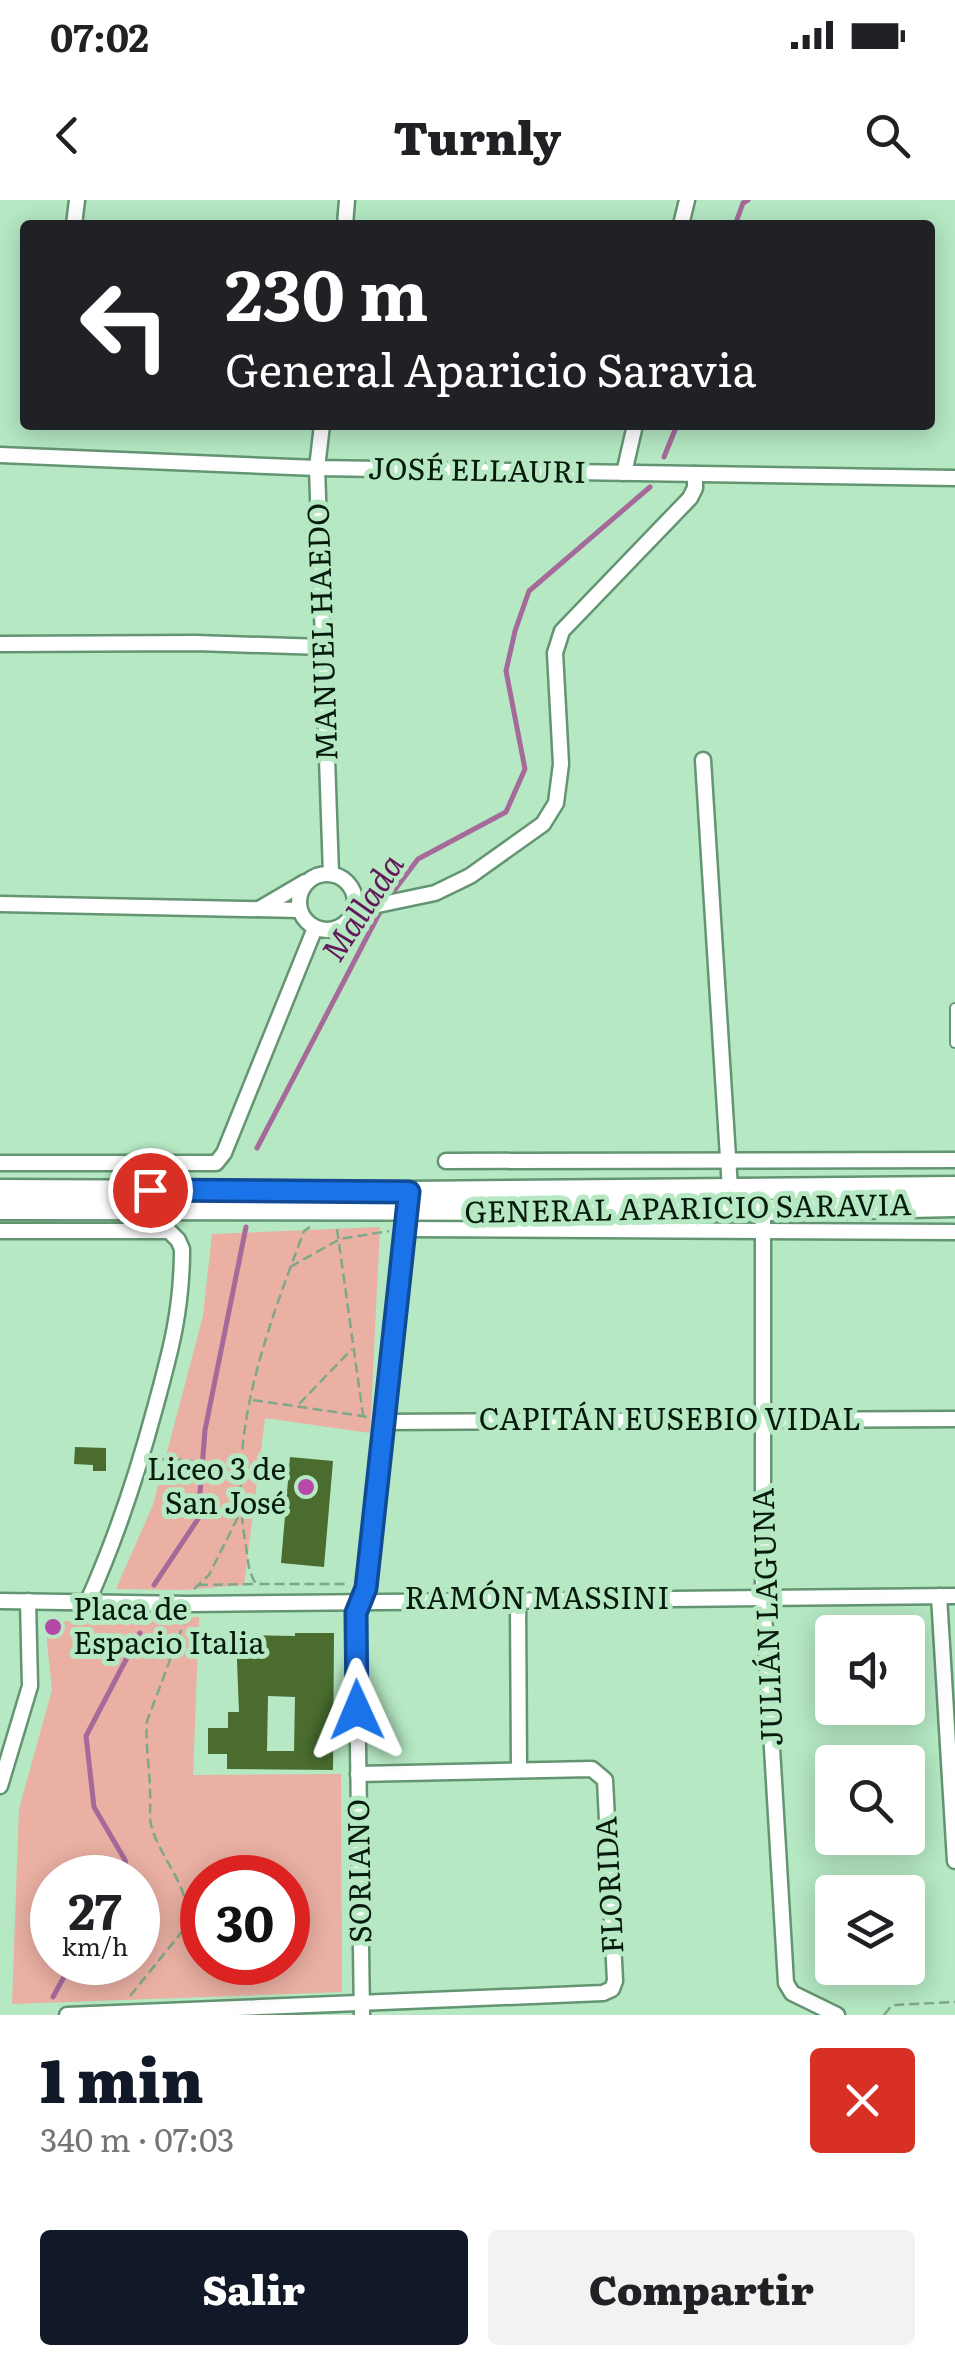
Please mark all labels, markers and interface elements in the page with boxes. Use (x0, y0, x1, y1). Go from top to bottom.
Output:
text: 07:02 (50, 7, 149, 64)
text: Turnly (394, 102, 561, 169)
icon: back (40, 108, 95, 163)
icon: search (860, 108, 915, 163)
text: 230 m (225, 239, 429, 343)
icon: left (60, 260, 190, 390)
text: General Aparicio Saravia (225, 334, 756, 401)
street label: JOSÉ ELLAURI (368, 444, 587, 492)
street label: MANUEL HAEDO (294, 503, 346, 762)
water label: Mallada (308, 842, 414, 970)
pin (108, 1148, 193, 1233)
icon: arrive (123, 1163, 178, 1218)
street label: GENERAL APARICIO SARAVIA (464, 1180, 912, 1232)
street label: CAPITÁN EUSEBIO VIDAL (479, 1395, 861, 1439)
place label: Liceo 3 de San José (147, 1445, 286, 1523)
marker: Liceo 3 de San José (295, 1476, 317, 1498)
street label: JULIÁN LAGUNA (739, 1487, 791, 1747)
street label: RAMÓN MASSINI (404, 1574, 670, 1618)
place label: Placa de Espacio Italia (73, 1585, 265, 1663)
map controls (815, 1615, 925, 1985)
button: sound (815, 1615, 925, 1725)
marker: Placa de Espacio Italia (42, 1616, 64, 1638)
position arrow (305, 1658, 409, 1762)
button: search (815, 1745, 925, 1855)
street label: SORIANO (334, 1798, 380, 1944)
street label: FLORIDA (581, 1815, 633, 1955)
speed limit sign: 30 (180, 1855, 310, 1985)
text: 27 (68, 1871, 122, 1945)
button: layers (815, 1875, 925, 1985)
text: km/h (62, 1927, 128, 1964)
text: 1 min (40, 2032, 204, 2121)
button: close (810, 2048, 915, 2153)
text: 340 m · 07:03 (40, 2114, 234, 2162)
button: Salir (40, 2230, 468, 2345)
button: Compartir (488, 2230, 915, 2345)

